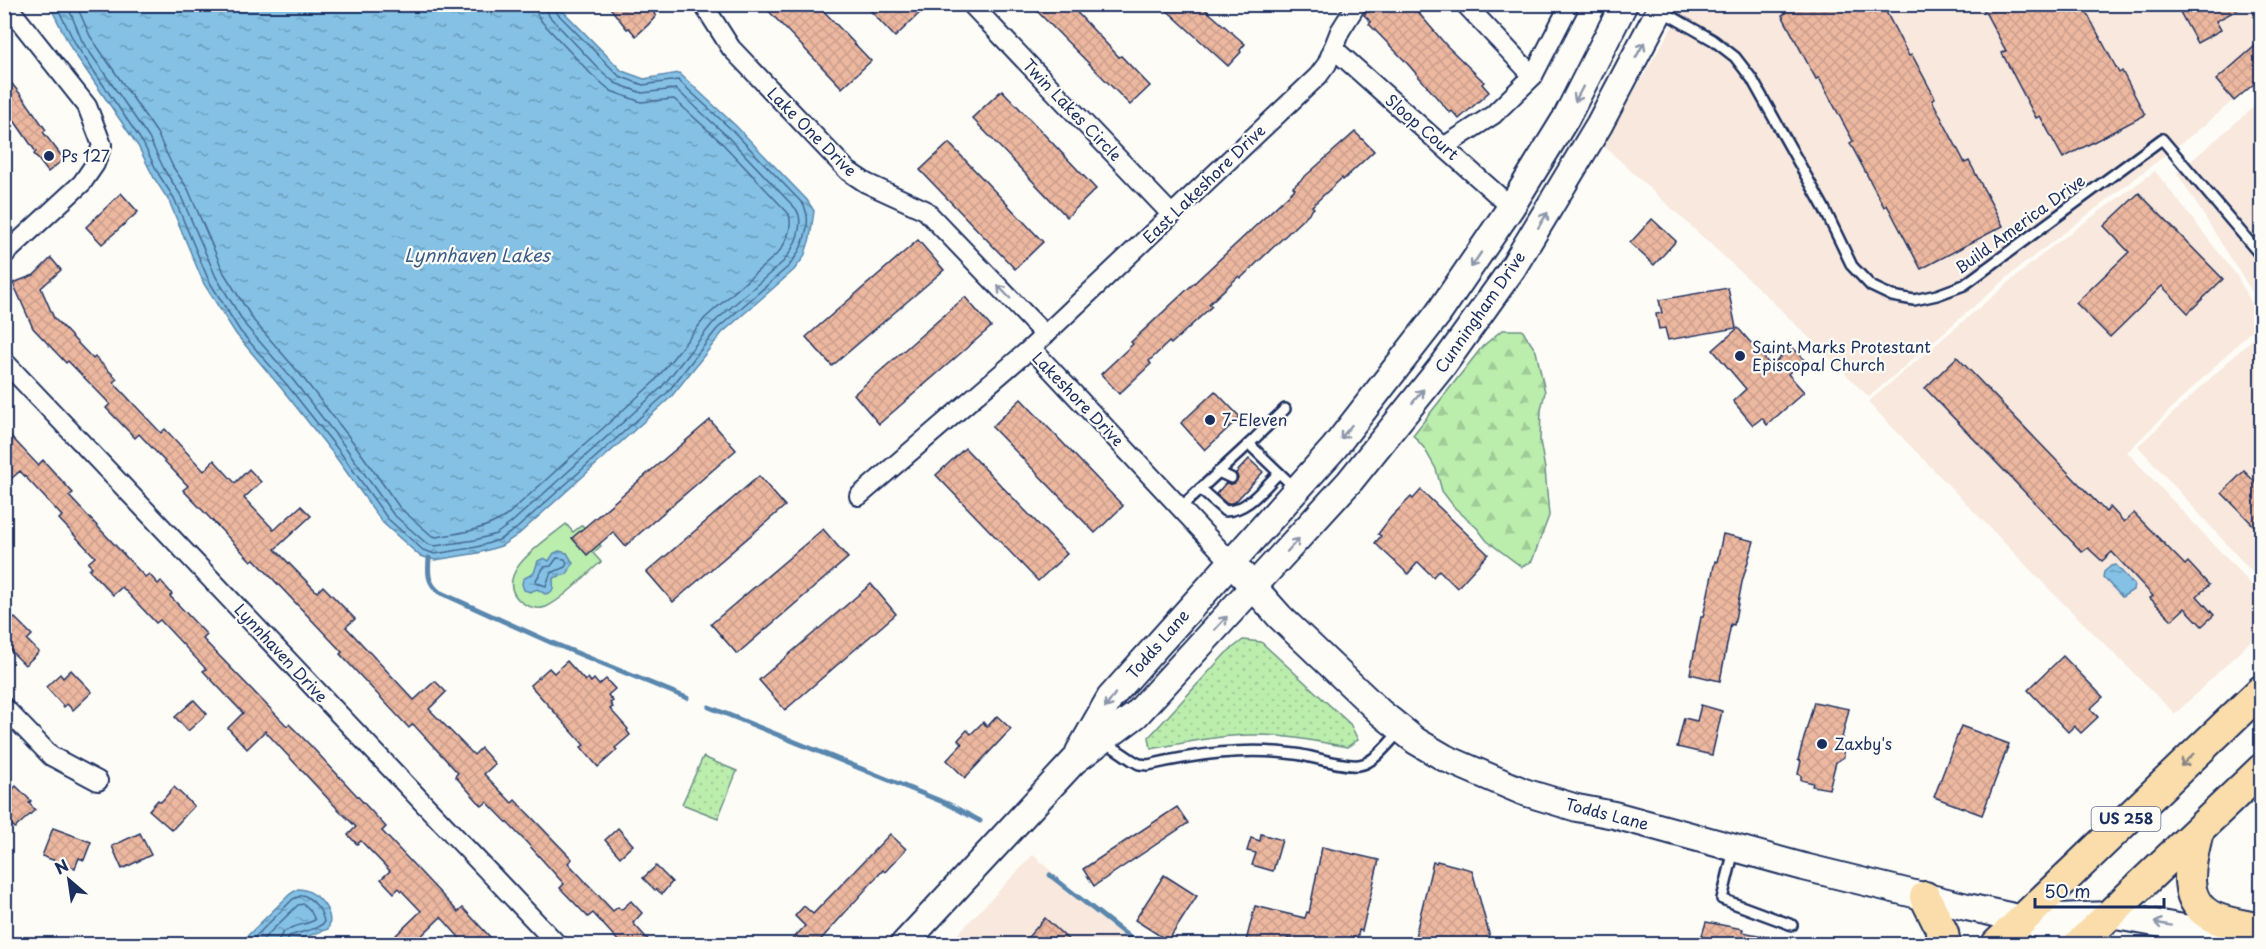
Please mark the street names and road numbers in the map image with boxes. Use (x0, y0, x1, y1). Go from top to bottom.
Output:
street label: Twin Lakes Circle (1018, 53, 1128, 166)
street label: Lake One Drive (763, 81, 863, 181)
street label: Sloop Court (1381, 88, 1465, 165)
street label: East Lakeshore Drive (1137, 118, 1270, 248)
street label: Build America Drive (1949, 167, 2090, 279)
street label: Cunningham Drive (1428, 246, 1530, 377)
street label: Lakeshore Drive (1027, 346, 1130, 451)
street label: Lynnhaven Drive (230, 598, 334, 707)
street label: Todds Lane (1120, 603, 1194, 683)
street label: Todds Lane (1563, 791, 1652, 835)
road number: US 258 (2092, 807, 2160, 831)

